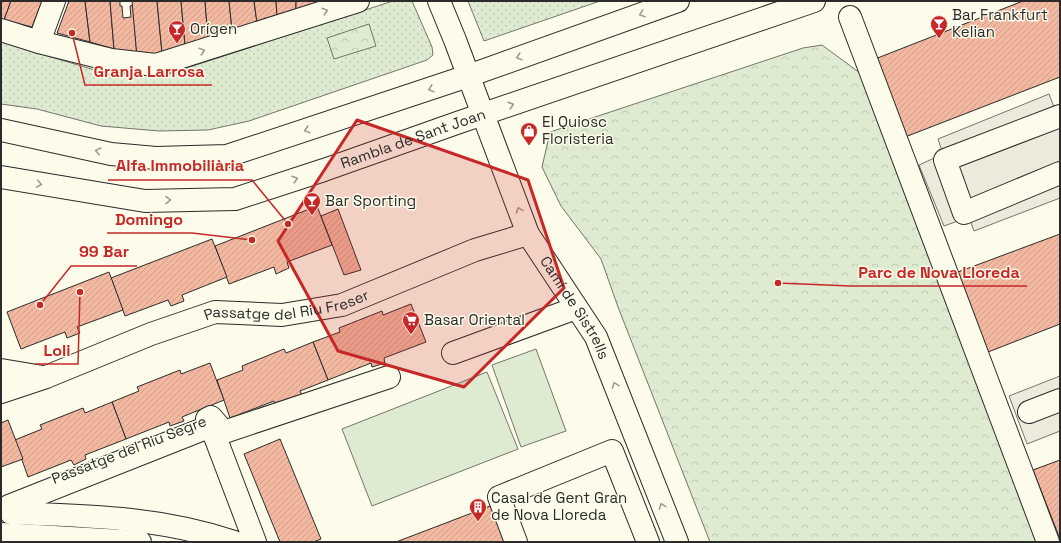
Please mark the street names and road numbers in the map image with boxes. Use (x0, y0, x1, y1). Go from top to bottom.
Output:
street label: Rambla de Sant Joan (338, 104, 488, 172)
street label: Camí de Sistrells (536, 252, 614, 362)
street label: Passatge del Riu Freser (201, 285, 372, 324)
street label: Passatge del Riu Segre (49, 411, 209, 488)

